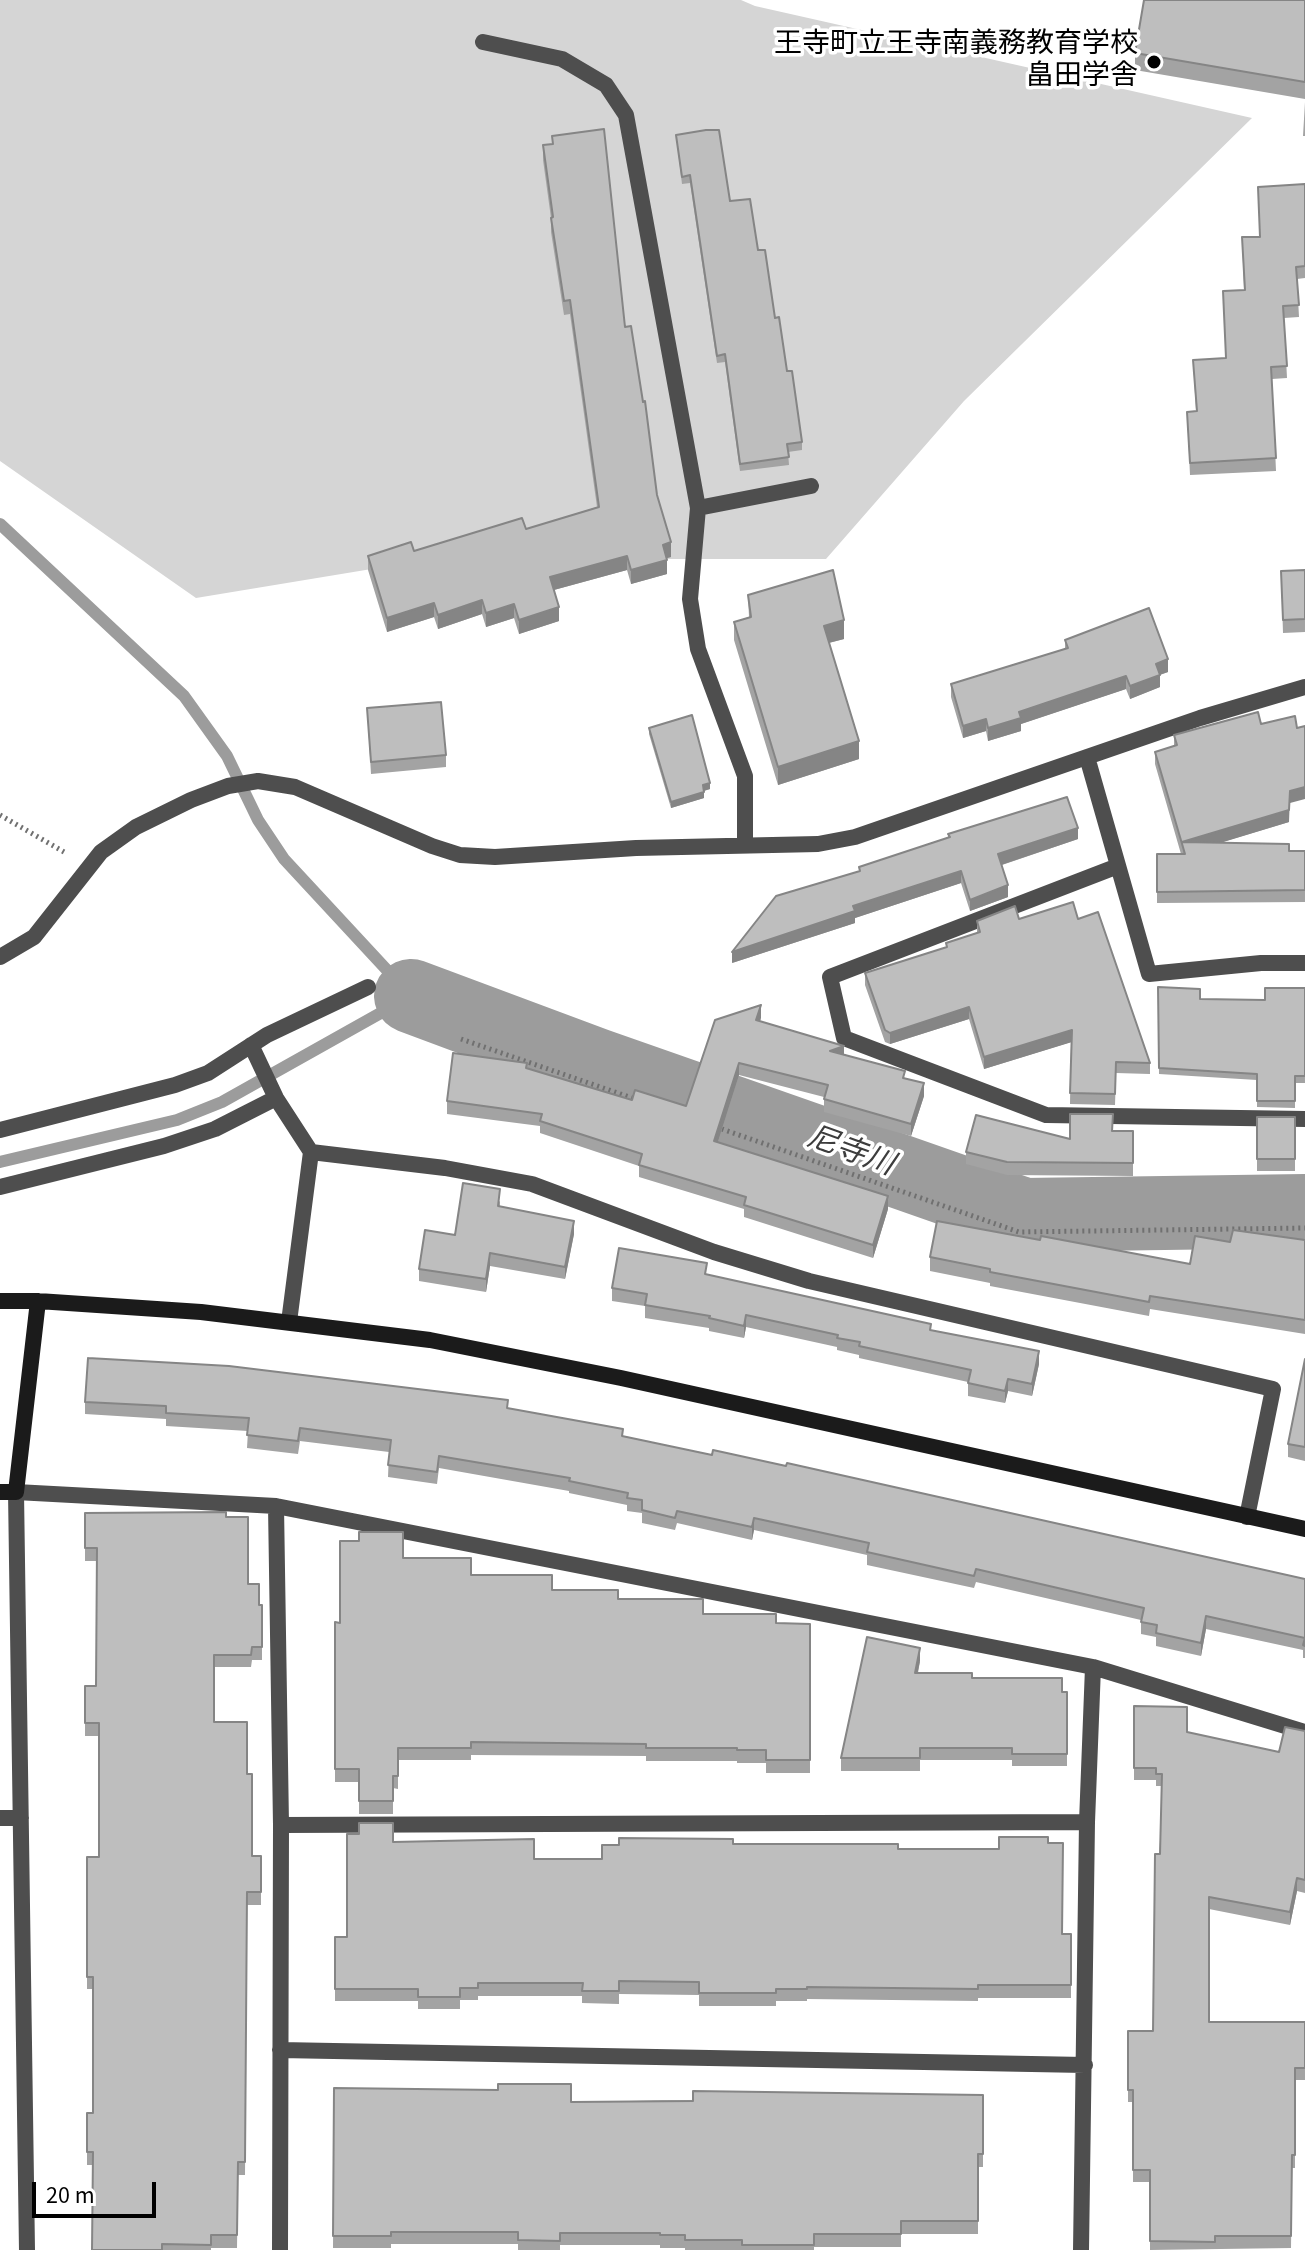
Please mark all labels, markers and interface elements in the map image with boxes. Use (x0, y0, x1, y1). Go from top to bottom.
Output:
place label: 王寺町立王寺南義務教育学校 畠田学舎 (774, 29, 1138, 95)
marker: 王寺町立王寺南義務教育学校 畠田学舎 (1145, 53, 1163, 71)
water label: 尼寺川 (802, 1121, 898, 1185)
scale bar (36, 2166, 160, 2216)
text: 20 m (46, 2178, 95, 2213)

